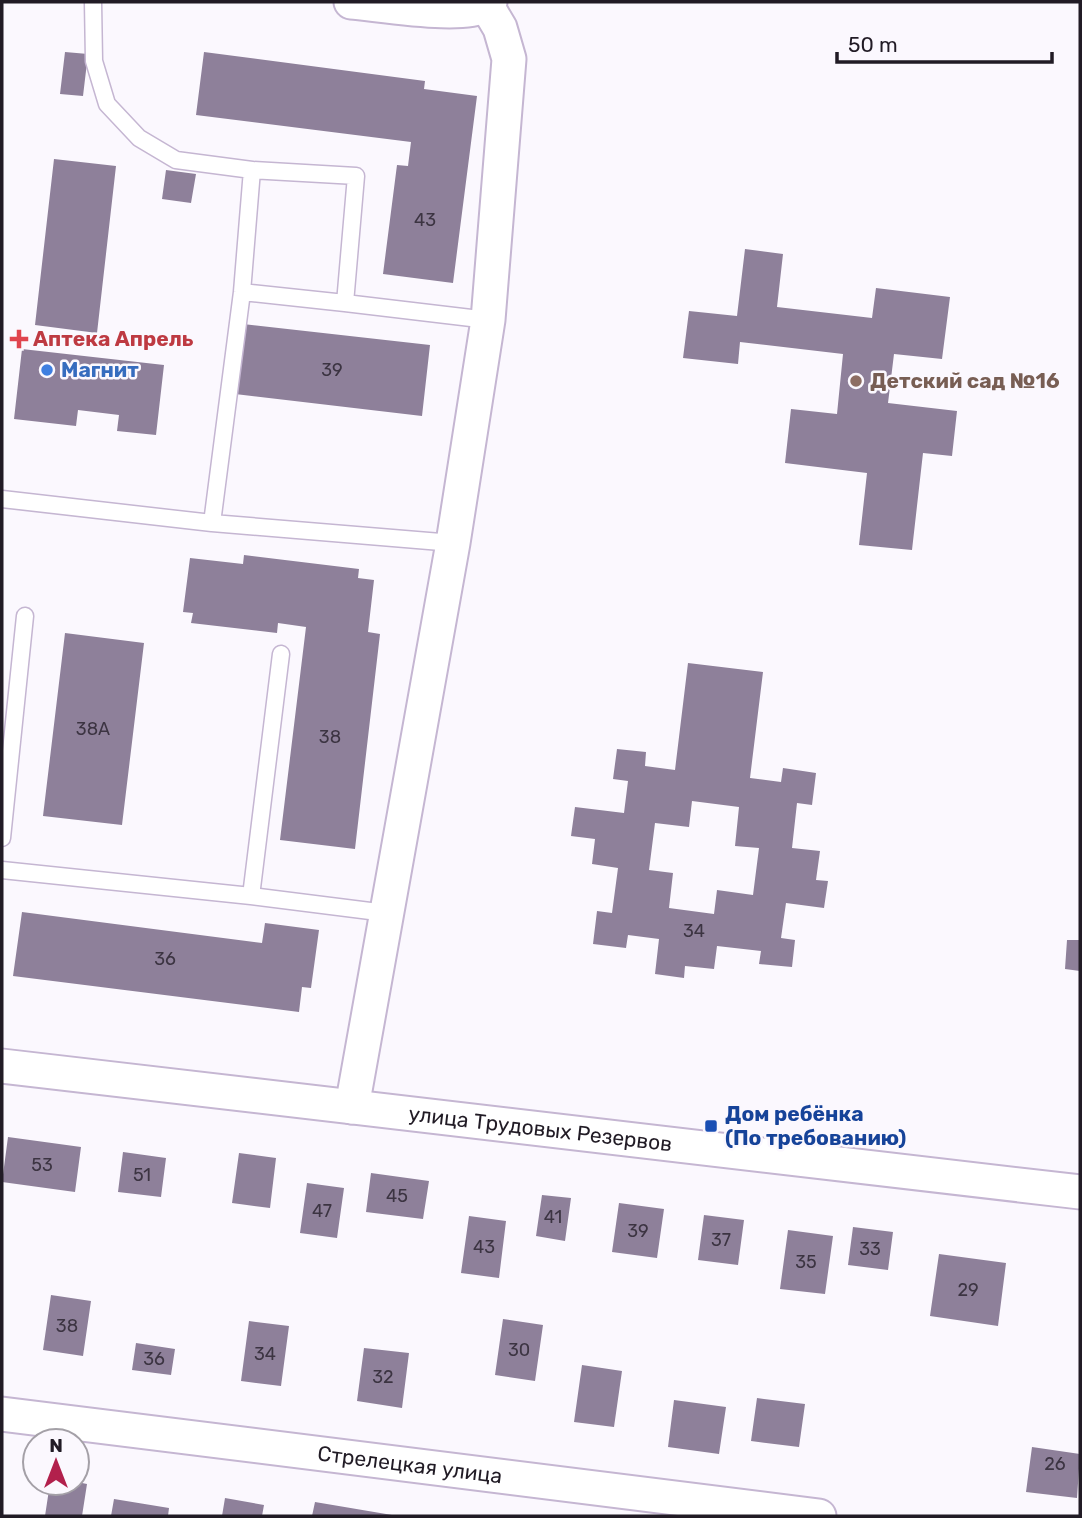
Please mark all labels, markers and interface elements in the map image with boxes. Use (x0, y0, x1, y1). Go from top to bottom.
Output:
scale bar (837, 21, 1052, 65)
text: 50 m (848, 32, 898, 57)
house number: 43 (414, 209, 436, 231)
place label: Аптека Апрель (33, 326, 194, 351)
marker: Аптека Апрель (11, 331, 27, 347)
place label: Магнит (61, 357, 139, 382)
house number: 39 (321, 359, 343, 381)
marker: Магнит (39, 362, 55, 378)
place label: Детский сад №16 (870, 368, 1060, 393)
marker: Детский сад №16 (848, 373, 864, 389)
house number: 38А (76, 718, 110, 740)
house number: 38 (319, 726, 341, 748)
house number: 34 (683, 920, 705, 942)
house number: 36 (154, 948, 176, 970)
street label: улица Трудовых Резервов (407, 1101, 674, 1156)
place label: Дом ребёнка (По требованию) (725, 1101, 906, 1150)
marker: Дом ребёнка (По требованию) (703, 1118, 719, 1134)
house number: 53 (31, 1154, 53, 1176)
house number: 51 (133, 1164, 151, 1186)
house number: 45 (386, 1185, 408, 1207)
house number: 47 (312, 1200, 332, 1222)
house number: 41 (544, 1206, 562, 1228)
house number: 39 (627, 1220, 649, 1242)
house number: 37 (711, 1229, 731, 1251)
house number: 43 (473, 1236, 495, 1258)
house number: 33 (859, 1238, 881, 1260)
house number: 35 (795, 1251, 817, 1273)
house number: 29 (957, 1279, 979, 1301)
house number: 38 (56, 1315, 78, 1337)
house number: 30 (508, 1339, 530, 1361)
house number: 34 (254, 1343, 276, 1365)
house number: 36 (143, 1348, 165, 1370)
house number: 32 (372, 1366, 394, 1388)
north arrow (21, 1427, 91, 1497)
text: N (49, 1434, 63, 1457)
street label: Стрелецкая улица (316, 1441, 504, 1488)
house number: 26 (1044, 1453, 1066, 1475)

